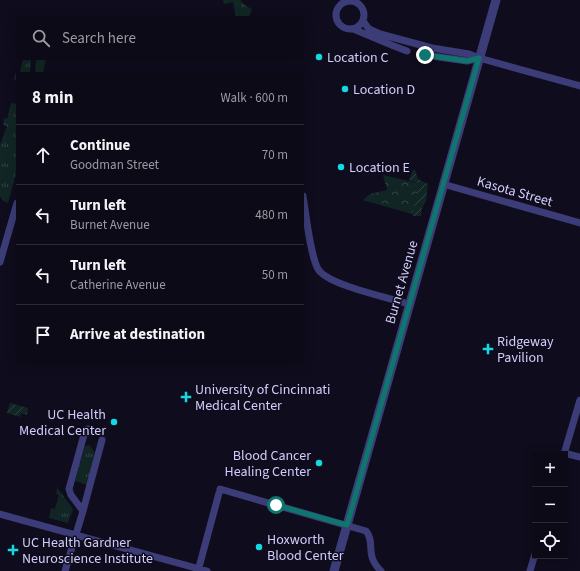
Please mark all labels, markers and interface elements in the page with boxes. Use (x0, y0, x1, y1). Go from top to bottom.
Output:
search box (16, 16, 304, 60)
icon: search (30, 27, 52, 49)
text: Search here (62, 28, 136, 49)
route end (416, 46, 434, 64)
place label: Location C (327, 48, 389, 68)
marker: Location C (314, 52, 324, 62)
place label: Location D (353, 80, 415, 100)
marker: Location D (340, 84, 350, 94)
text: 8 min (32, 86, 73, 110)
text: Walk · 600 m (220, 89, 288, 107)
text: Continue (70, 135, 130, 156)
icon: ahead (32, 144, 54, 166)
text: 70 m (262, 146, 288, 164)
text: Goodman Street (70, 156, 159, 174)
place label: Location E (349, 158, 410, 178)
marker: Location E (336, 162, 346, 172)
street label: Kasota Street (475, 172, 555, 212)
text: Turn left (70, 195, 126, 216)
icon: left (32, 204, 54, 226)
text: 480 m (255, 206, 288, 224)
text: Burnet Avenue (70, 216, 150, 234)
street label: Burnet Avenue (381, 238, 423, 326)
text: Turn left (70, 255, 126, 276)
icon: left (32, 264, 54, 286)
text: 50 m (262, 266, 288, 284)
text: Catherine Avenue (70, 276, 166, 294)
icon: arrive (32, 324, 54, 346)
text: Arrive at destination (70, 324, 205, 345)
place label: Ridgeway Pavilion (497, 332, 554, 368)
marker: Ridgeway Pavilion (482, 343, 494, 355)
place label: University of Cincinnati Medical Center (195, 380, 330, 416)
marker: University of Cincinnati Medical Center (180, 391, 192, 403)
place label: UC Health Medical Center (19, 405, 106, 441)
marker: UC Health Medical Center (109, 417, 119, 427)
place label: Blood Cancer Healing Center (225, 446, 311, 482)
map controls (532, 451, 568, 559)
button: + (532, 451, 568, 487)
marker: Blood Cancer Healing Center (314, 458, 324, 468)
button: − (532, 487, 568, 523)
route start (267, 496, 285, 514)
button: locate (532, 523, 568, 559)
place label: Hoxworth Blood Center (267, 530, 344, 566)
place label: UC Health Gardner Neuroscience Institute (22, 533, 153, 569)
marker: Hoxworth Blood Center (254, 542, 264, 552)
marker: UC Health Gardner Neuroscience Institute (7, 544, 19, 556)

